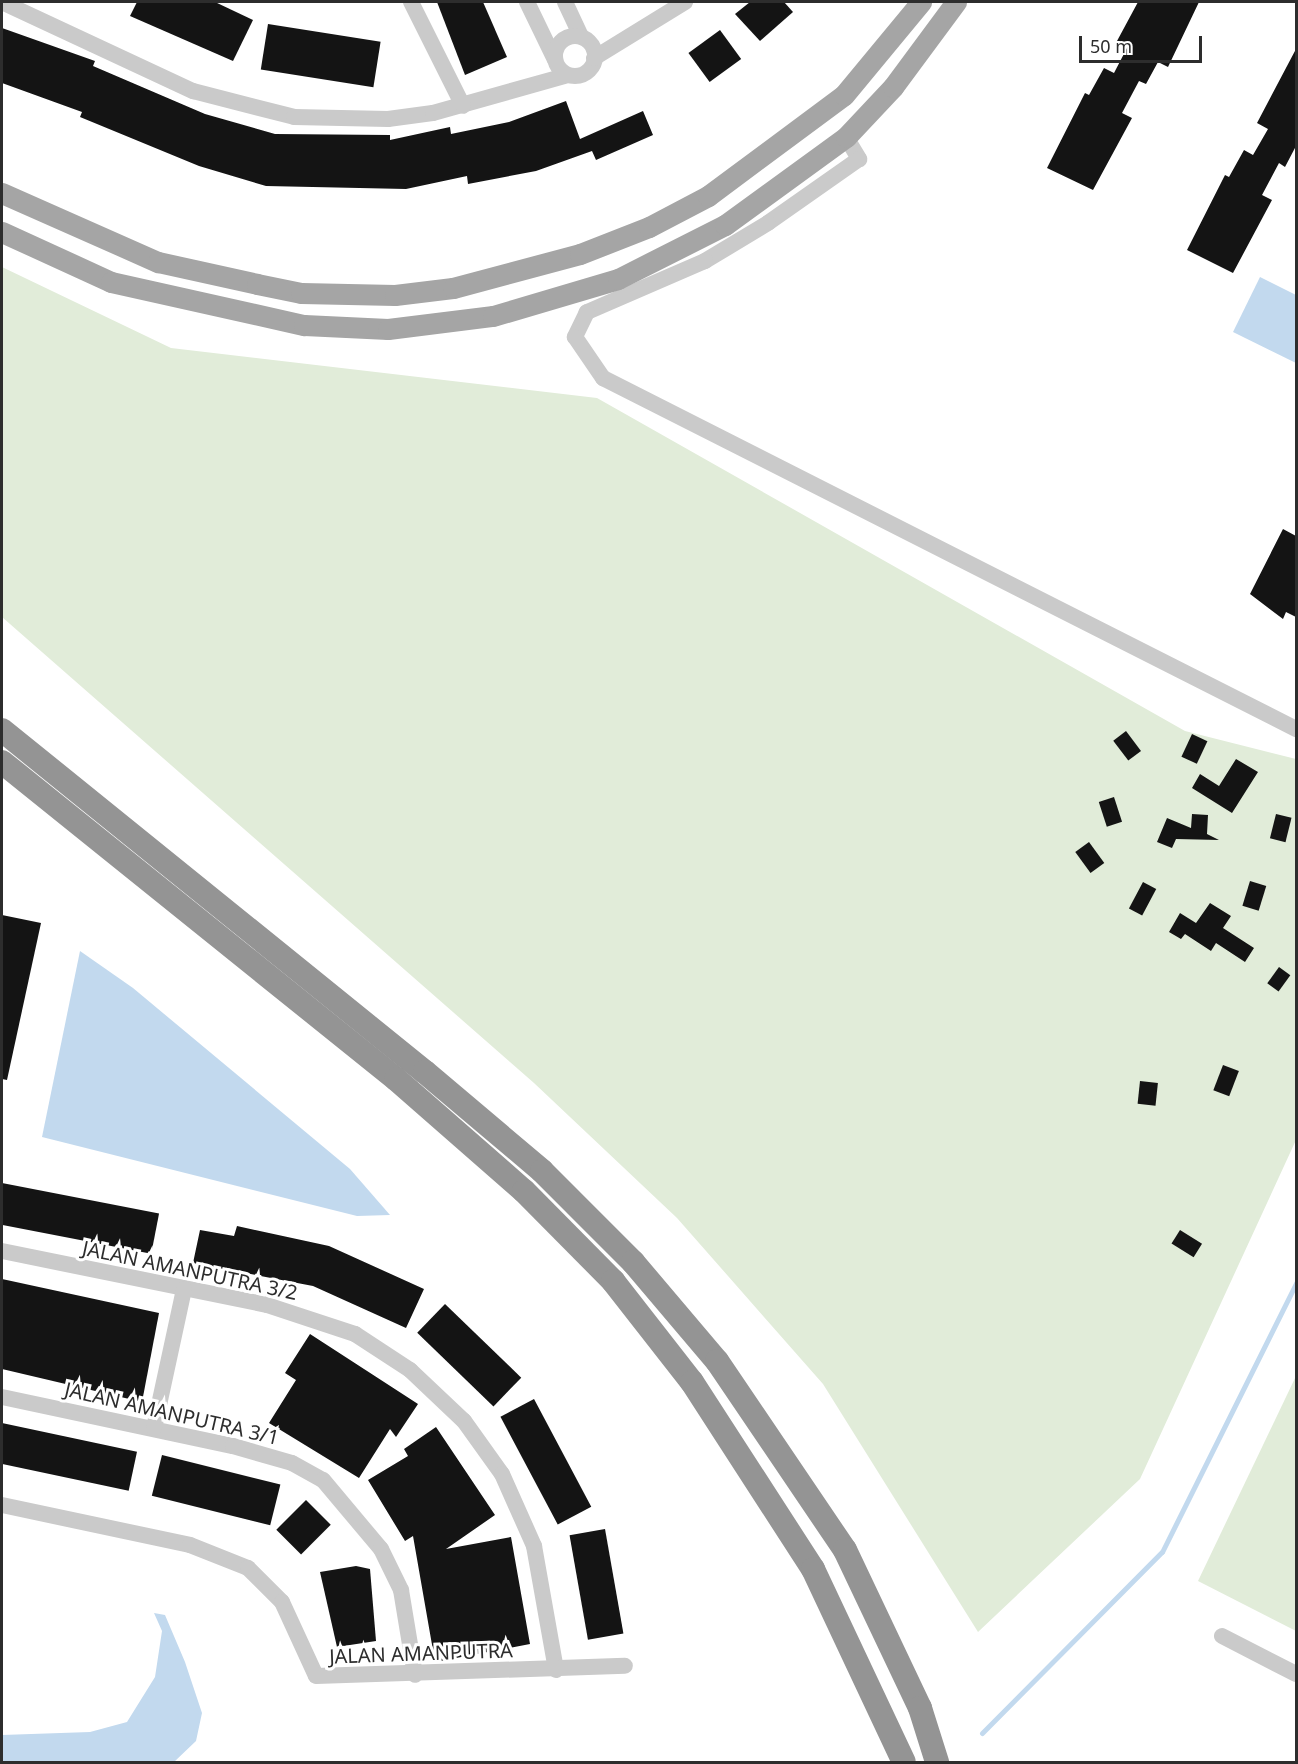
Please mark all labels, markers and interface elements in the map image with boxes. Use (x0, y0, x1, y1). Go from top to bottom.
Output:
scale bar (1082, 24, 1205, 62)
text: 50 m (1090, 34, 1132, 58)
street label: JALAN AMANPUTRA 3/2 (80, 1235, 300, 1305)
street label: JALAN AMANPUTRA 3/1 (62, 1377, 282, 1449)
street label: JALAN AMANPUTRA (329, 1638, 513, 1668)

